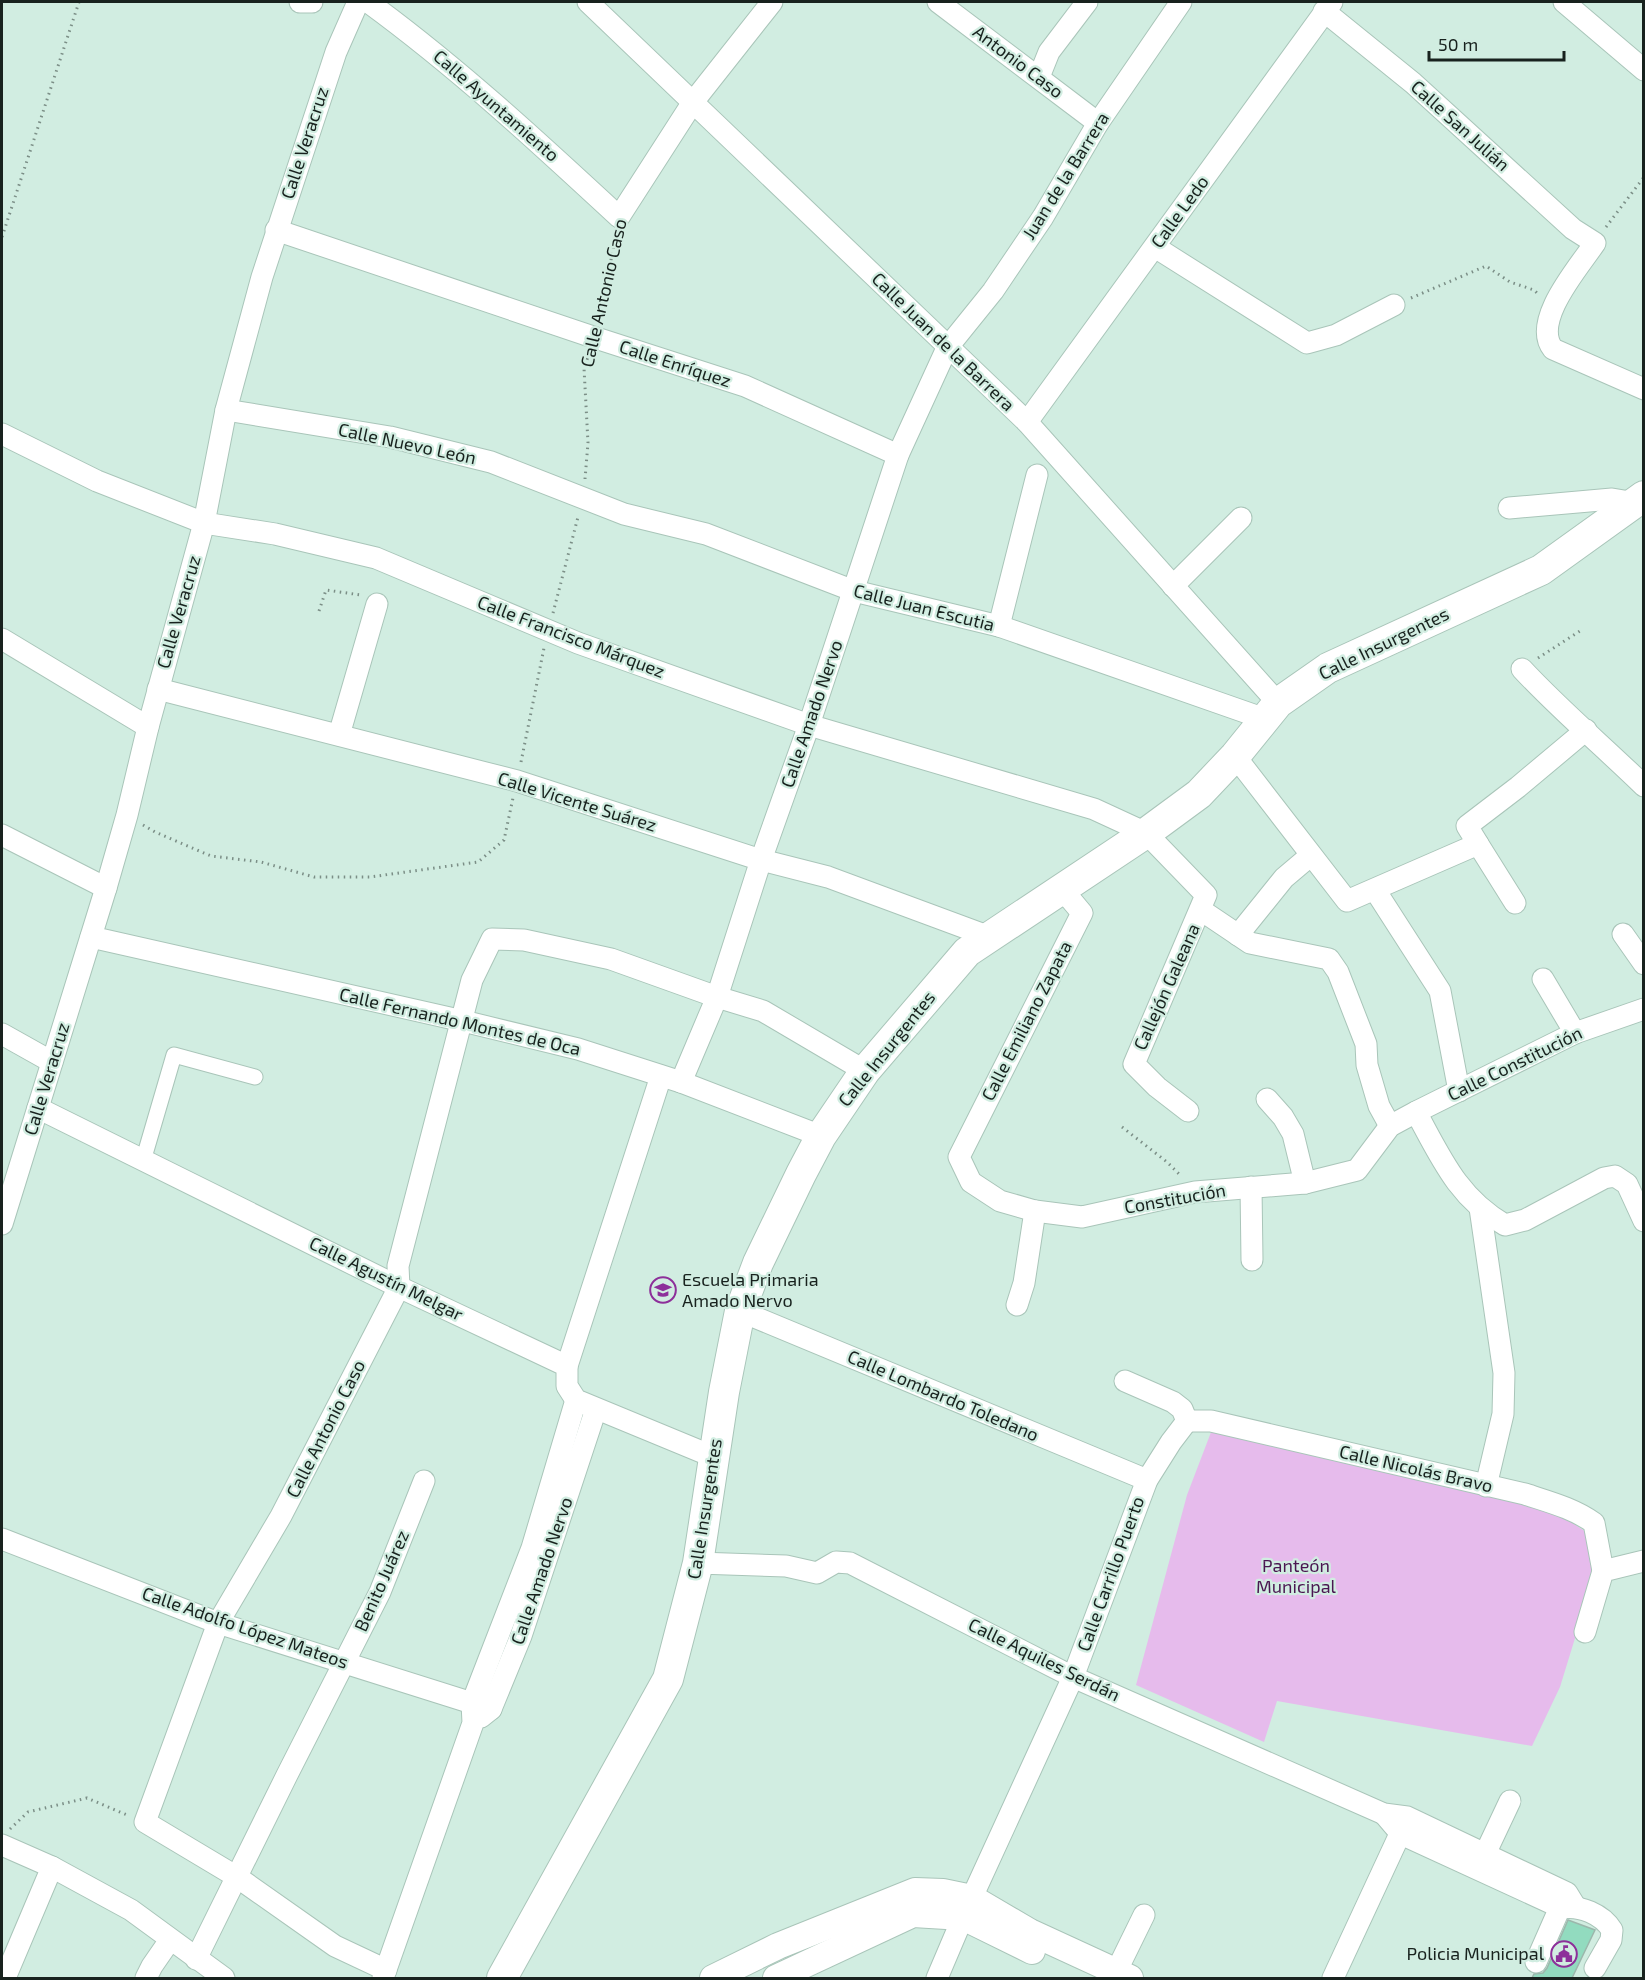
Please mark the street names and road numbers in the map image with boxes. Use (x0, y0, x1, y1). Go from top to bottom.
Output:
street label: Antonio Caso (969, 20, 1068, 102)
street label: Calle Ayuntamiento (429, 45, 564, 166)
street label: Calle San Julián (1407, 75, 1515, 175)
street label: Calle Veracruz (276, 84, 333, 202)
street label: Juan de la Barrera (1017, 108, 1113, 243)
street label: Calle Ledo (1146, 171, 1213, 252)
street label: Calle Antonio Caso (575, 216, 631, 369)
street label: Calle Juan de la Barrera (868, 267, 1020, 415)
street label: Calle Enríquez (617, 335, 734, 391)
street label: Calle Nuevo León (336, 418, 478, 468)
street label: Calle Veracruz (151, 553, 205, 671)
street label: Calle Juan Escutia (852, 579, 997, 635)
street label: Calle Francisco Márquez (475, 590, 668, 682)
street label: Calle Insurgentes (1315, 602, 1452, 684)
street label: Calle Amado Nervo (775, 637, 847, 790)
street label: Calle Vicente Suárez (495, 766, 659, 836)
street label: Callejón Galeana (1128, 920, 1204, 1053)
street label: Calle Emiliano Zapata (976, 937, 1076, 1104)
street label: Calle Fernando Montes de Oca (337, 983, 583, 1060)
street label: Calle Insurgentes (833, 986, 939, 1110)
street label: Calle Veracruz (18, 1020, 74, 1138)
street label: Calle Constitución (1444, 1021, 1585, 1105)
street label: Constitución (1122, 1178, 1227, 1218)
street label: Calle Agustín Melgar (306, 1231, 467, 1325)
street label: Calle Lombardo Toledano (844, 1345, 1042, 1445)
street label: Calle Antonio Caso (281, 1356, 369, 1501)
street label: Calle Insurgentes (682, 1437, 726, 1581)
street label: Calle Nicolás Bravo (1337, 1440, 1495, 1496)
street label: Calle Carrillo Puerto (1072, 1493, 1148, 1654)
street label: Calle Amado Nervo (505, 1494, 577, 1647)
street label: Benito Juárez (349, 1527, 413, 1635)
street label: Calle Adolfo López Mateos (139, 1581, 351, 1673)
street label: Calle Aquiles Serdán (965, 1613, 1124, 1705)

